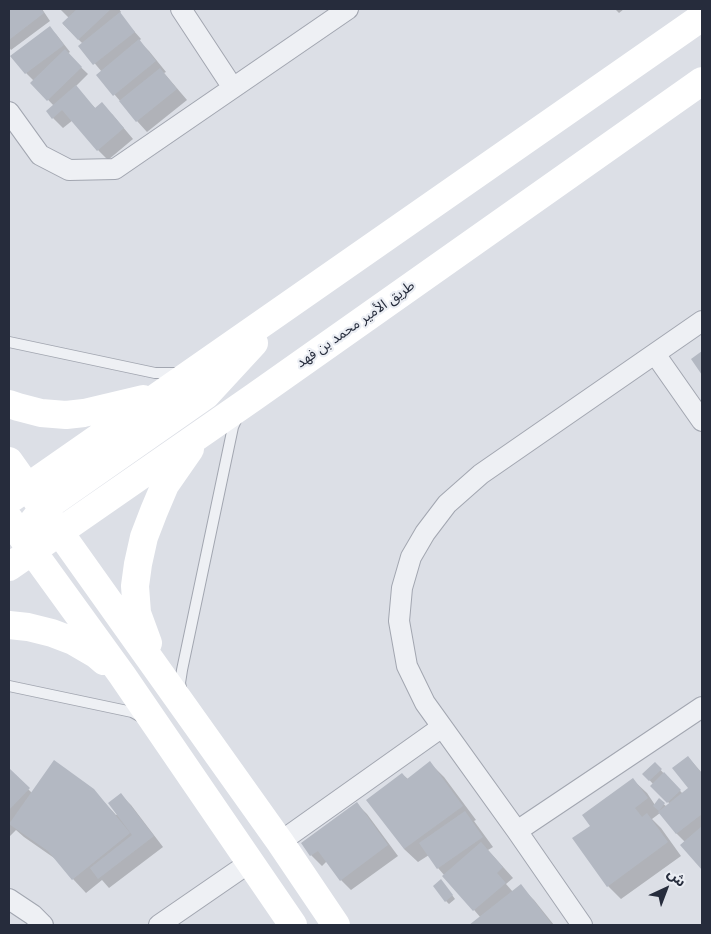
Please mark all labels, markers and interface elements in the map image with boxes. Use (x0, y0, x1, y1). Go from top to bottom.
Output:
street label: طريق الأمير محمد بن فهد (294, 278, 418, 372)
north arrow (641, 864, 691, 914)
text: ش (663, 864, 690, 891)

